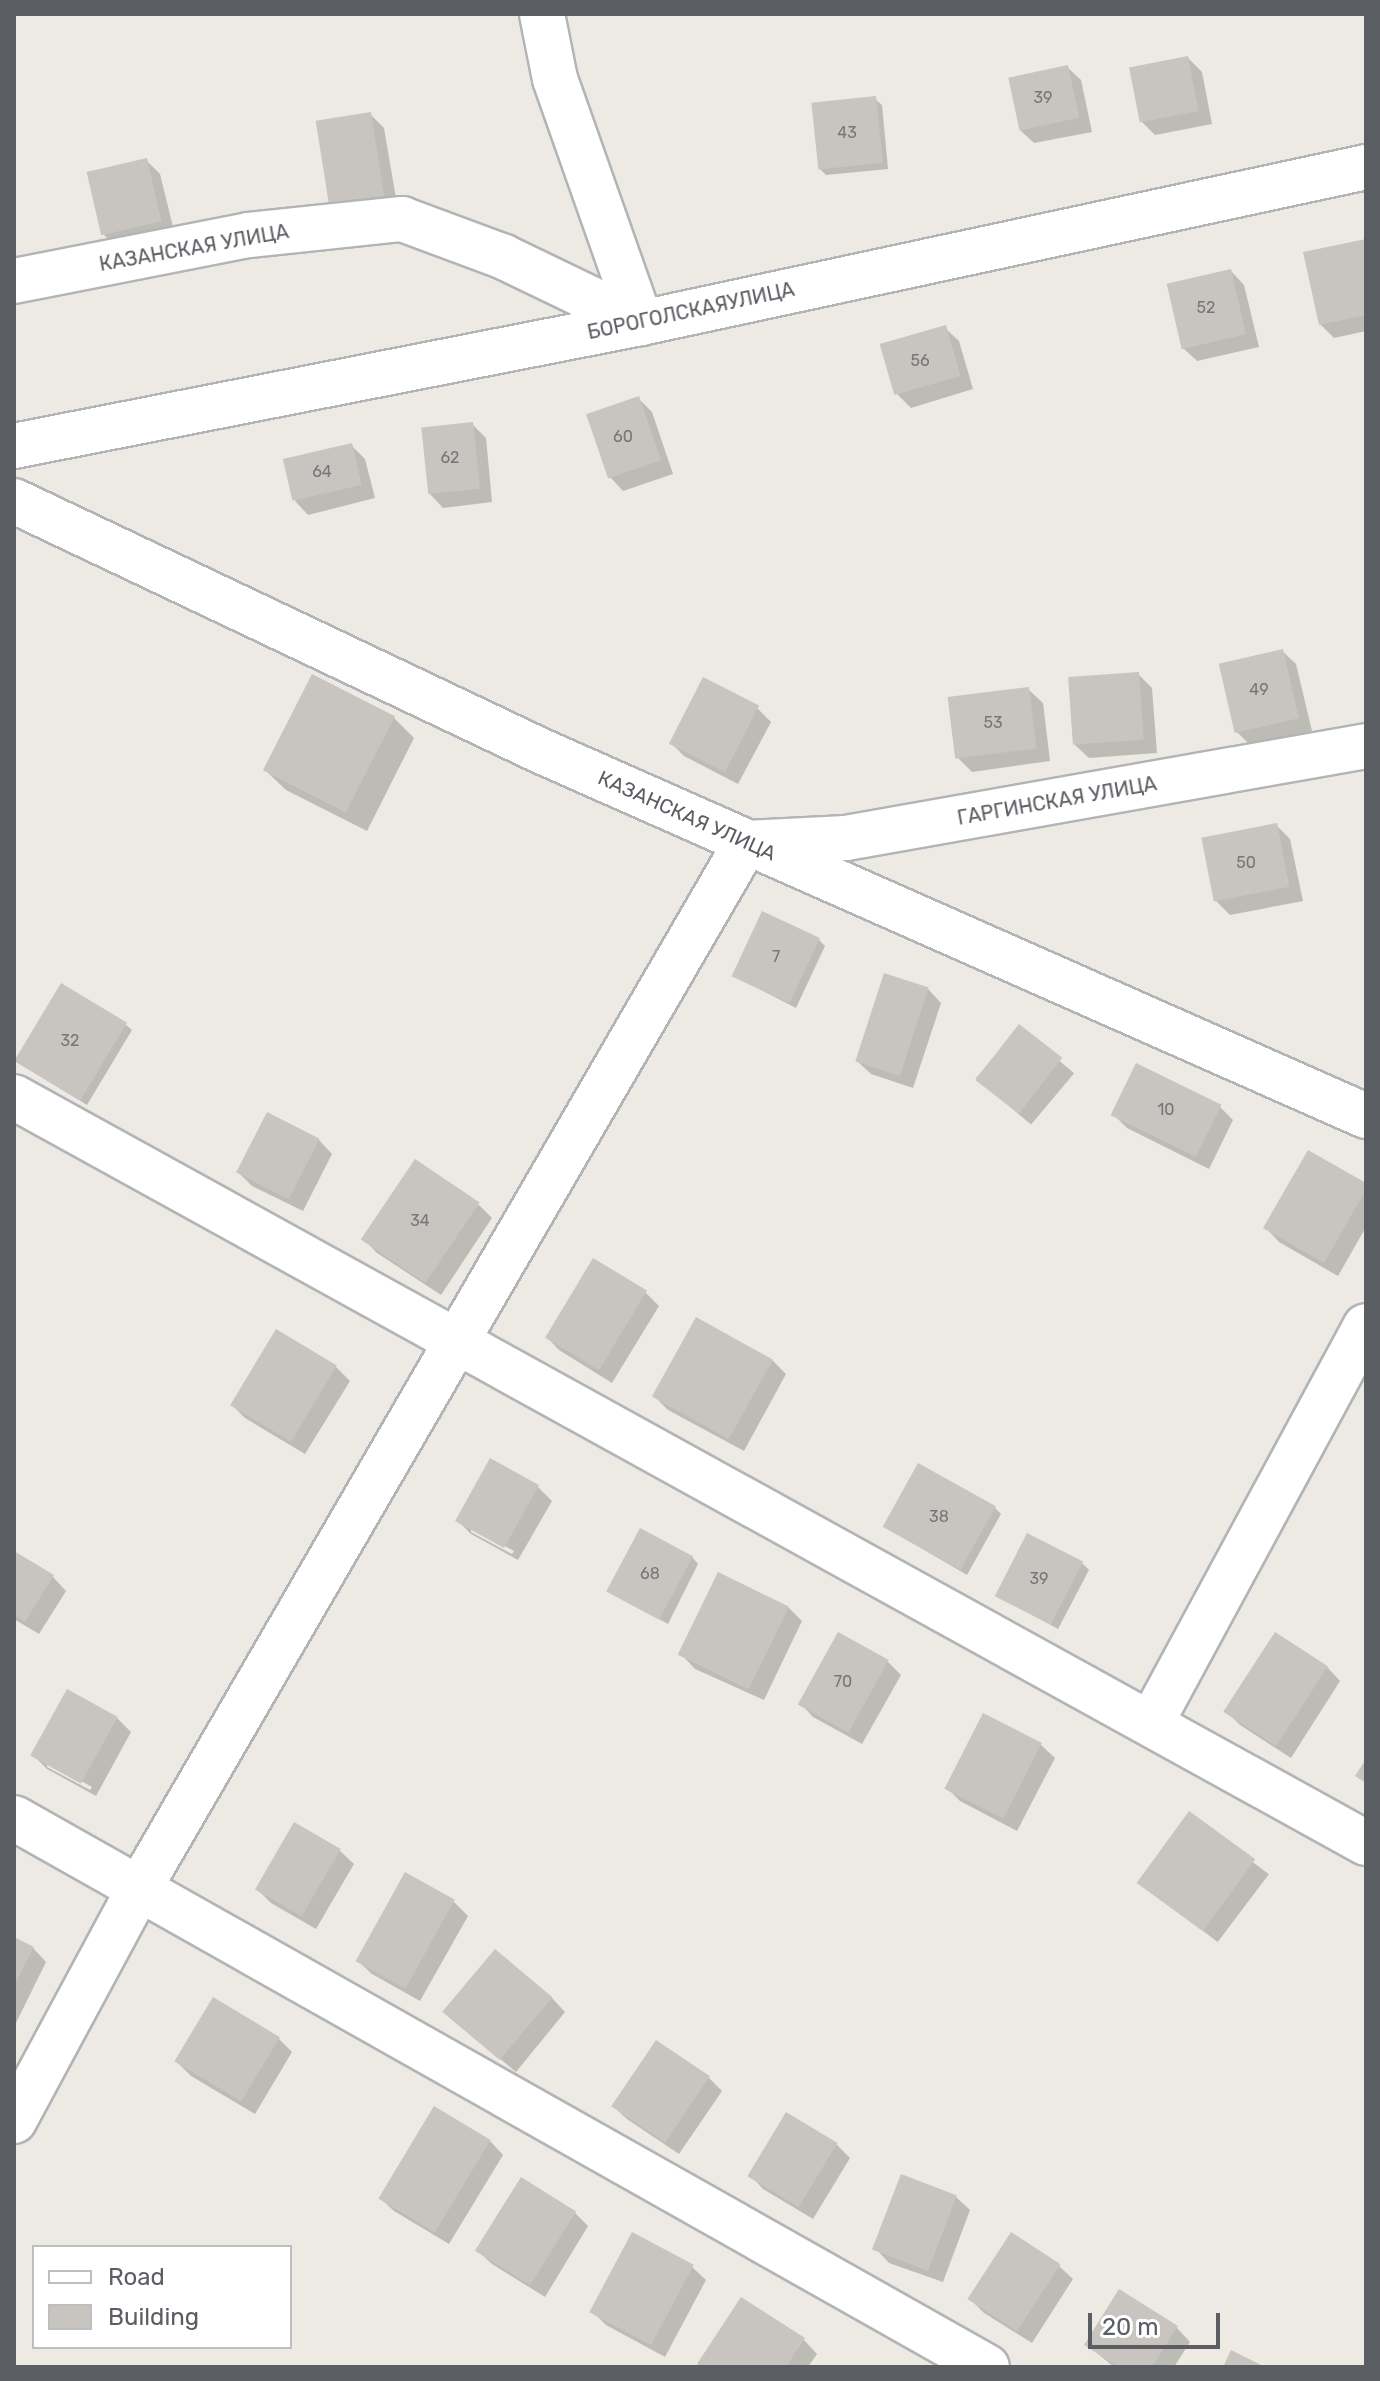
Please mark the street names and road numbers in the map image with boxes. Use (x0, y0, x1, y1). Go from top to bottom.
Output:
street label: КАЗАНСКАЯ УЛИЦА (97, 220, 291, 276)
street label: БОРОГОЛСКАЯУЛИЦА (585, 277, 797, 345)
street label: КАЗАНСКАЯ УЛИЦА (594, 766, 780, 866)
street label: ГАРГИНСКАЯ УЛИЦА (955, 772, 1159, 830)

